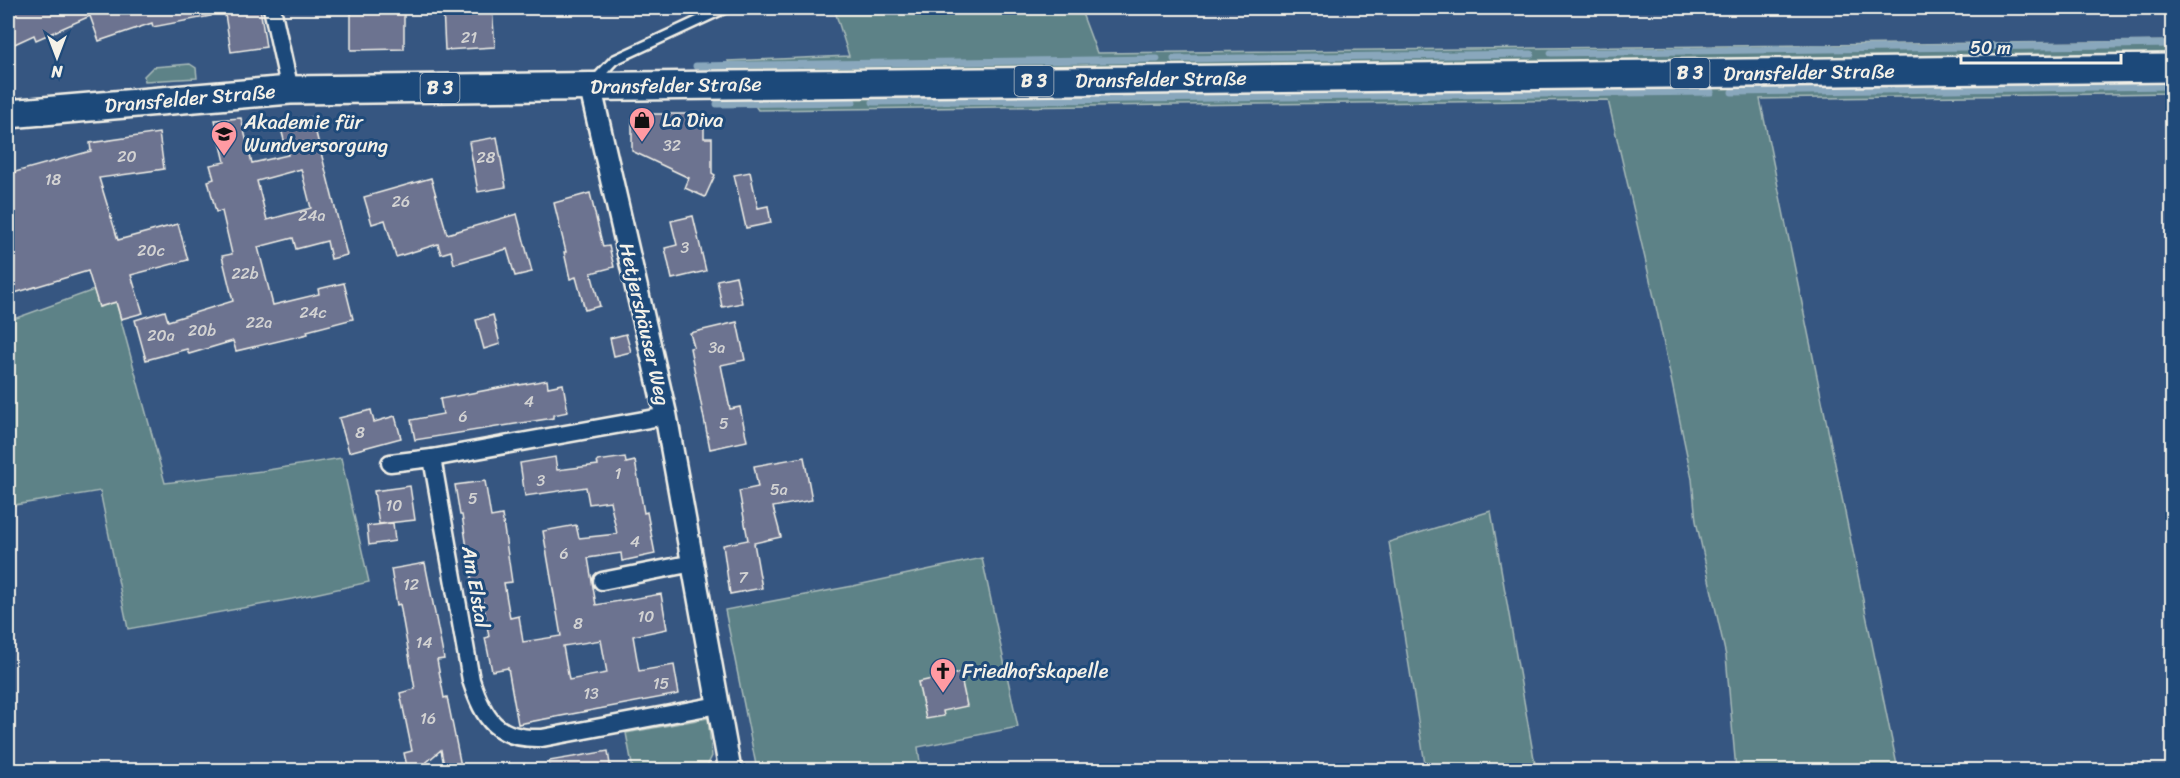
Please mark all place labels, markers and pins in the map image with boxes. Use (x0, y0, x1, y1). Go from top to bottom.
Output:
place label: La Diva (662, 103, 723, 138)
place label: Akademie für Wundversorgung (243, 105, 388, 163)
shop icon: La Diva (627, 105, 657, 143)
school or university icon: Akademie für Wundversorgung (209, 119, 239, 157)
place label: Friedhofskapelle (962, 654, 1109, 689)
church icon: Friedhofskapelle (928, 656, 958, 694)

